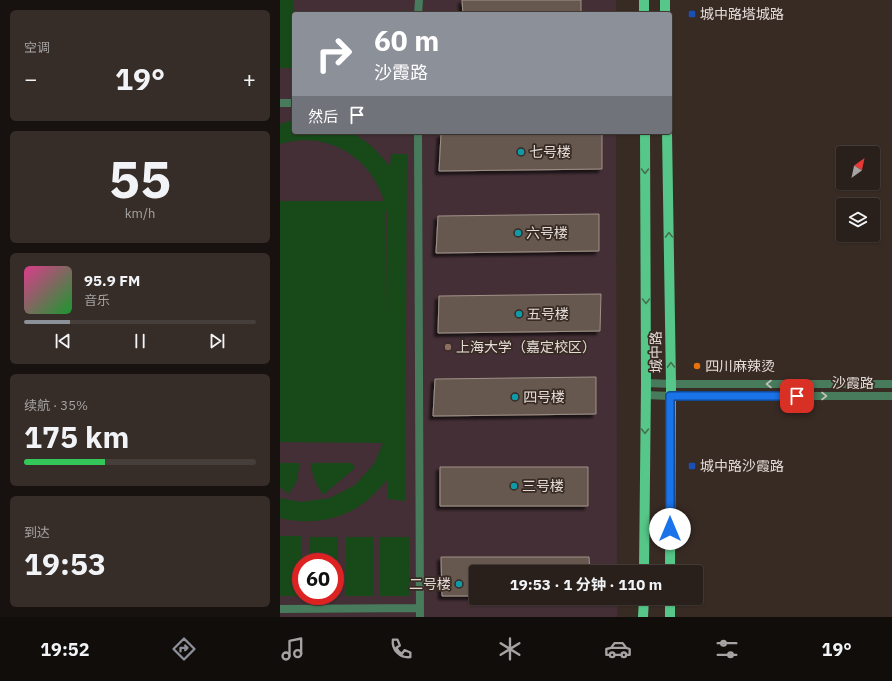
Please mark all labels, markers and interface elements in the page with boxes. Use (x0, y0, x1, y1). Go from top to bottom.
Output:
place label: 城中路塔城路 (700, 5, 784, 23)
marker: 城中路塔城路 (687, 9, 697, 19)
text: 60 m (374, 22, 439, 59)
icon: right (308, 28, 360, 80)
text: 空调 (24, 39, 50, 56)
text: 19° (115, 59, 165, 98)
text: 沙霞路 (374, 61, 428, 84)
text: − (24, 64, 37, 93)
text: + (243, 64, 256, 93)
icon: arrive (346, 104, 368, 126)
text: 然后 (308, 107, 338, 126)
place label: 七号楼 (529, 143, 571, 161)
text: 55 (109, 145, 171, 212)
north arrow (836, 146, 880, 190)
map controls (836, 146, 880, 242)
marker: 七号楼 (516, 147, 526, 157)
one-way arrow (641, 168, 649, 174)
button: layers (836, 198, 880, 242)
text: km/h (125, 205, 155, 222)
place label: 六号楼 (526, 224, 568, 242)
marker: 六号楼 (513, 228, 523, 238)
one-way arrow (664, 232, 673, 238)
text: 95.9 FM (84, 271, 140, 290)
text: 音乐 (84, 292, 110, 309)
one-way arrow (642, 298, 650, 304)
place label: 五号楼 (527, 305, 569, 323)
marker: 五号楼 (514, 309, 524, 319)
icon: previous (52, 330, 74, 352)
icon: pause (129, 330, 151, 352)
icon: next (206, 330, 228, 352)
street label: 城中路 (647, 331, 665, 373)
place label: 上海大学（嘉定校区） (456, 338, 596, 356)
marker: 上海大学（嘉定校区） (443, 342, 453, 352)
place label: 四川麻辣烫 (705, 357, 775, 375)
marker: 四川麻辣烫 (692, 361, 702, 371)
one-way arrow (666, 362, 675, 368)
street label: 沙霞路 (832, 374, 874, 392)
pin (780, 379, 814, 413)
one-way arrow (766, 380, 772, 388)
icon: arrive (786, 385, 808, 407)
place label: 四号楼 (523, 388, 565, 406)
marker: 四号楼 (510, 392, 520, 402)
one-way arrow (821, 392, 827, 400)
text: 续航 · 35% (24, 397, 88, 414)
text: 175 km (24, 417, 129, 456)
one-way arrow (641, 428, 649, 434)
place label: 城中路沙霞路 (700, 457, 784, 475)
marker: 城中路沙霞路 (687, 461, 697, 471)
place label: 三号楼 (522, 477, 564, 495)
marker: 三号楼 (509, 481, 519, 491)
position arrow (649, 508, 691, 550)
text: 到达 (24, 524, 50, 541)
text: 19:53 (24, 544, 106, 583)
speed limit sign: 60 (292, 553, 344, 605)
place label: 二号楼 (409, 575, 451, 593)
text: 19:53 · 1 分钟 · 110 m (510, 575, 662, 594)
marker: 二号楼 (454, 579, 464, 589)
icon: directions (170, 635, 198, 663)
icon: music (279, 635, 307, 663)
icon: phone (387, 635, 415, 663)
icon: climate (496, 635, 524, 663)
icon: car (604, 635, 632, 663)
icon: filters (713, 635, 741, 663)
text: 19:52 (40, 638, 89, 661)
text: 19° (822, 638, 852, 661)

